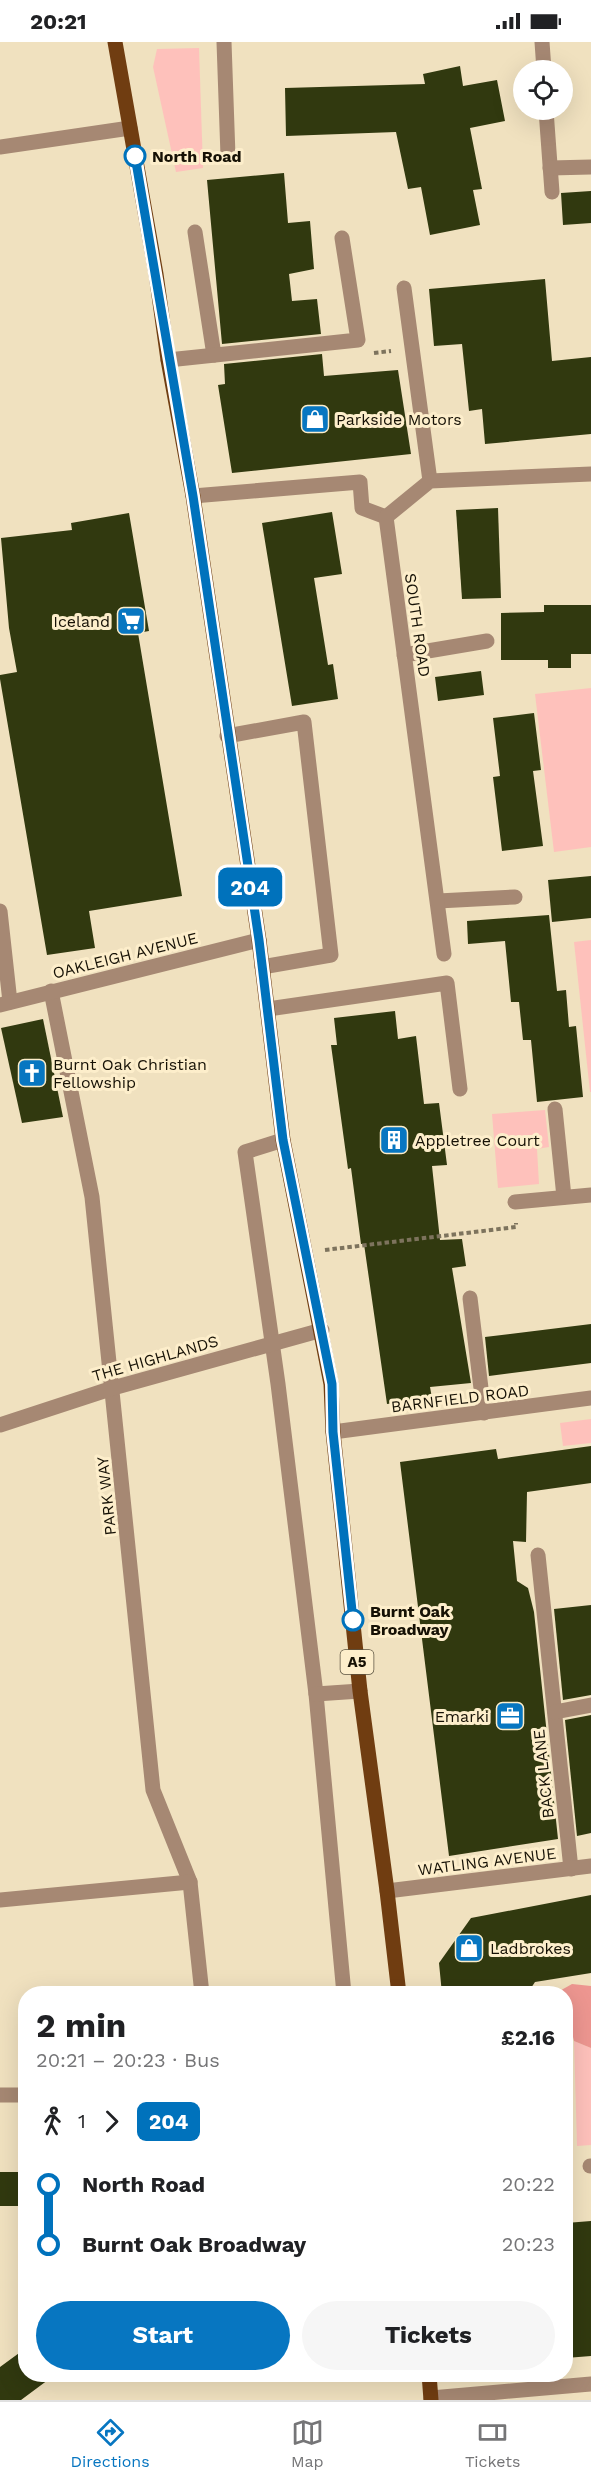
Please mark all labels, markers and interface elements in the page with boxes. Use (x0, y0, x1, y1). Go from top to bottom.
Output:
text: 20:21 (30, 9, 87, 34)
map controls (513, 60, 573, 120)
button: locate (513, 60, 573, 120)
marker: North Road (124, 145, 146, 167)
place label: North Road (152, 147, 241, 166)
shop icon: Parkside Motors (299, 403, 331, 435)
place label: Parkside Motors (336, 410, 462, 429)
street label: SOUTH ROAD (401, 572, 434, 678)
supermarket icon: Iceland (115, 605, 147, 637)
place label: Iceland (53, 612, 110, 631)
line badge: 204 (216, 868, 284, 906)
text: 204 (230, 875, 270, 900)
street label: OAKLEIGH AVENUE (51, 928, 200, 983)
place label: Burnt Oak Christian Fellowship (53, 1055, 207, 1092)
church icon: Burnt Oak Christian Fellowship (16, 1057, 48, 1089)
building icon: Appletree Court (378, 1124, 410, 1156)
place label: Appletree Court (415, 1131, 540, 1150)
street label: THE HIGHLANDS (90, 1331, 221, 1386)
street label: BARNFIELD ROAD (390, 1381, 530, 1416)
street label: PARK WAY (93, 1456, 120, 1536)
place label: Burnt Oak Broadway (370, 1602, 450, 1639)
marker: Burnt Oak Broadway (342, 1609, 364, 1631)
road number: A5 (340, 1650, 374, 1674)
office icon: Emarki (494, 1700, 526, 1732)
place label: Emarki (435, 1707, 489, 1726)
street label: BACK LANE (529, 1729, 558, 1819)
street label: WATLING AVENUE (417, 1844, 557, 1879)
shop icon: Ladbrokes (453, 1932, 485, 1964)
place label: Ladbrokes (490, 1939, 571, 1958)
text: 2 min (36, 2006, 126, 2045)
text: £2.16 (501, 2025, 555, 2050)
text: 20:21 – 20:23 · Bus (36, 2048, 220, 2072)
icon: walk (36, 2105, 69, 2138)
icon: forward (95, 2105, 128, 2138)
text: 1 (78, 2109, 86, 2133)
text: 204 (149, 2109, 188, 2134)
text: North Road (82, 2172, 205, 2197)
text: 20:22 (502, 2172, 555, 2196)
text: Burnt Oak Broadway (82, 2232, 306, 2257)
text: 20:23 (502, 2232, 555, 2256)
button: Start (36, 2301, 290, 2370)
button: Tickets (302, 2301, 555, 2370)
tab: Directions (71, 2416, 150, 2471)
tab: Map (291, 2416, 324, 2471)
tab: Tickets (465, 2416, 520, 2471)

